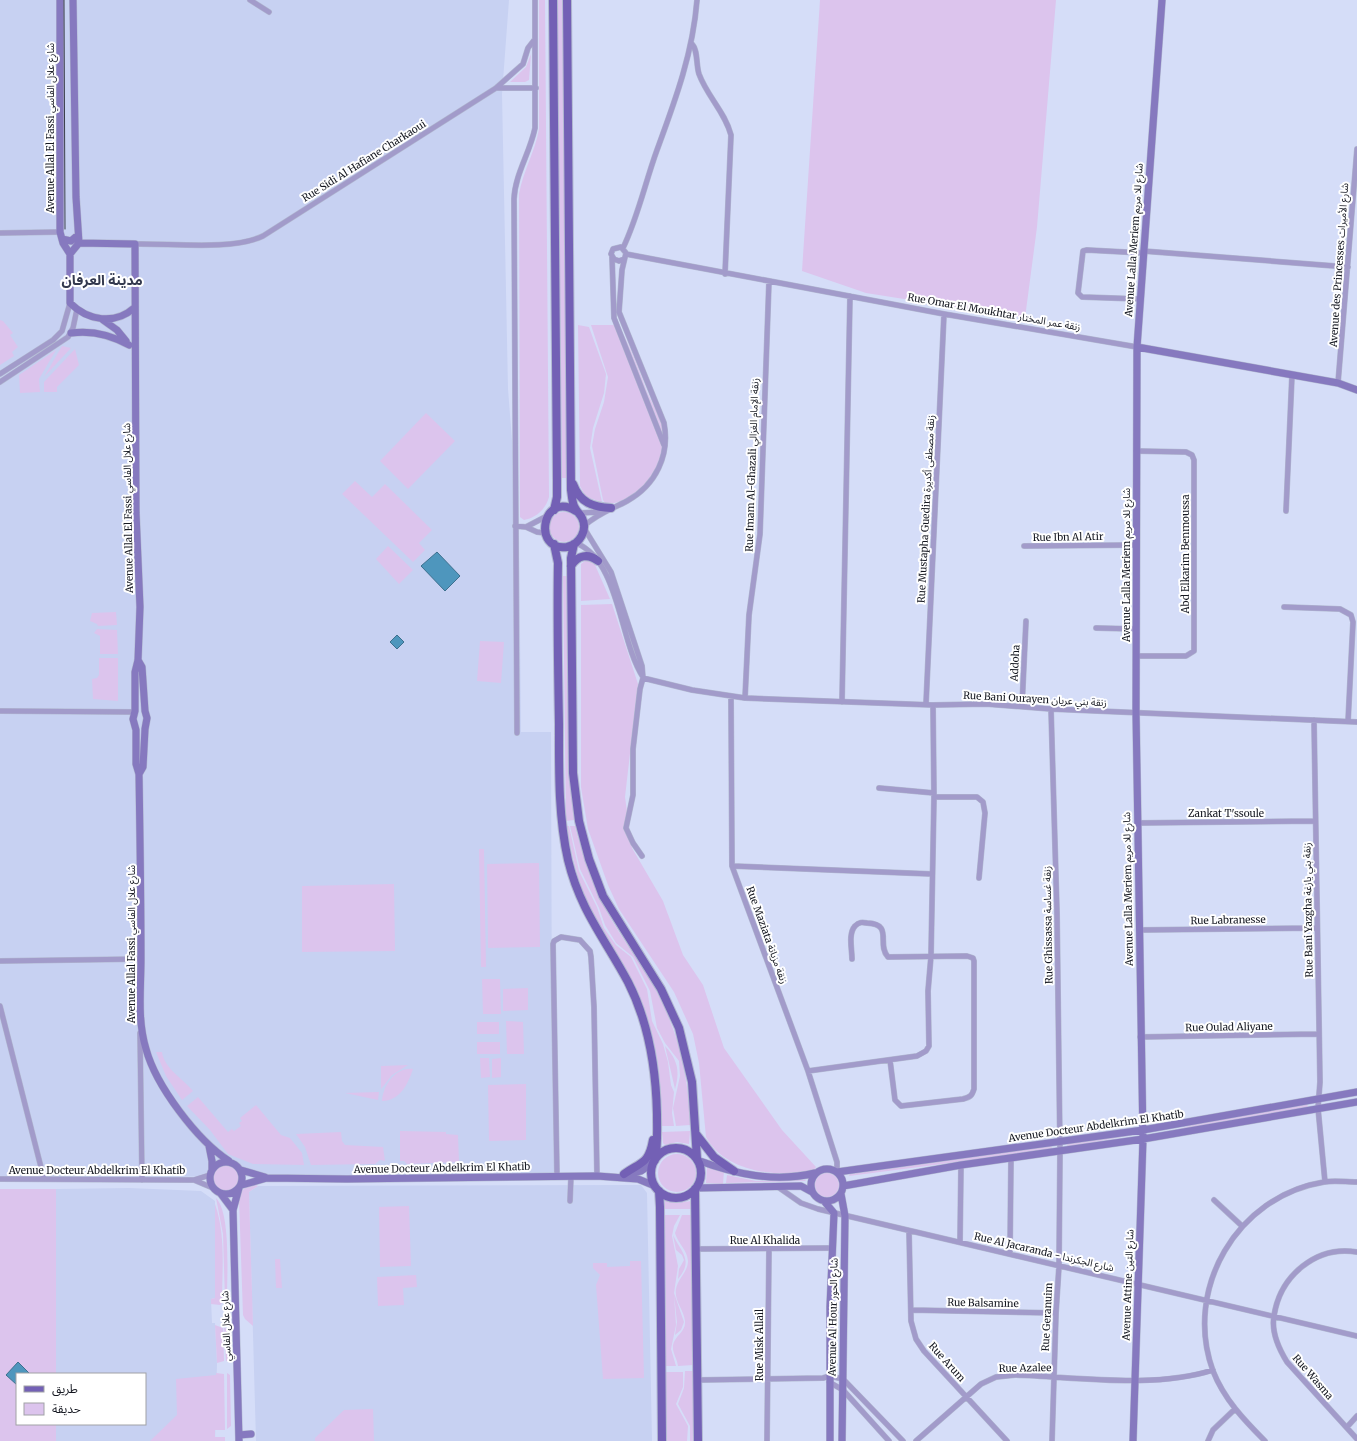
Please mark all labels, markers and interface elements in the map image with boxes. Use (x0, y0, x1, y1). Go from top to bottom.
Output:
street label: Avenue Allal El Fassi شارع علال الفاسي (44, 43, 58, 214)
street label: Rue Sidi Al Hafiane Charkaoui (300, 117, 428, 205)
street label: Avenue Lalla Meriem شارع للا مريم (1122, 163, 1147, 318)
street label: Avenue des Princesses شارع الأميرات (1327, 182, 1352, 349)
district label: مدينة العرفان (61, 271, 143, 289)
street label: Rue Omar El Moukhtar زنقة عمر المختار (906, 290, 1082, 334)
street label: Rue Imam Al-Ghazali زنقة الإمام الغزالي (742, 378, 764, 552)
street label: Rue Mustapha Guedira زنقة مصطفى أكديرة (915, 414, 937, 603)
street label: Avenue Allal El Fassi شارع علال الفاسي (120, 423, 137, 594)
street label: Avenue Lalla Meriem شارع للا مريم (1120, 488, 1134, 643)
street label: Abd Elkarim Benmoussa (1179, 494, 1192, 615)
street label: Rue Ibn Al Atir (1033, 530, 1104, 544)
street label: Addoha (1007, 644, 1022, 683)
street label: Rue Bani Ourayen زنقة بني عريان (963, 689, 1107, 711)
street label: Zankat T'ssoule (1188, 807, 1264, 820)
street label: Avenue Lalla Meriem شارع للا مريم (1120, 812, 1137, 967)
street label: Rue Bani Yazgha زنقة بني يازغة (1300, 842, 1317, 978)
street label: Avenue Allal Fassi شارع علال الفاسي (125, 865, 139, 1024)
street label: Rue Ghissassa زنقة غساسة (1040, 865, 1056, 984)
street label: Rue Maziata زنقة مزياتة (743, 885, 791, 986)
street label: Rue Labranesse (1190, 913, 1266, 927)
street label: Rue Oulad Aliyane (1185, 1020, 1273, 1034)
street label: Avenue Docteur Abdelkrim El Khatib (1007, 1107, 1184, 1145)
street label: Avenue Docteur Abdelkrim El Khatib (353, 1160, 530, 1176)
street label: Avenue Docteur Abdelkrim El Khatib (8, 1164, 185, 1177)
street label: Avenue Attine شارع التين (1120, 1229, 1137, 1342)
street label: Rue Al Jacaranda - شارع الجكرندا (973, 1230, 1115, 1275)
street label: Rue Al Khalida (730, 1234, 801, 1247)
street label: Avenue Al Hour شارع الحور (825, 1257, 842, 1377)
street label: Rue Geranuim (1039, 1282, 1055, 1352)
street label: شارع علال الفاسي (218, 1290, 235, 1361)
street label: Rue Balsamine (947, 1296, 1019, 1310)
street label: Rue Misk Allail (753, 1309, 766, 1381)
street label: Rue Arum (926, 1340, 968, 1384)
street label: Rue Wasma (1290, 1352, 1337, 1403)
street label: Rue Azalee (999, 1361, 1051, 1375)
legend (16, 1373, 146, 1425)
text: طريق (52, 1381, 78, 1397)
text: حديقة (52, 1401, 81, 1416)

